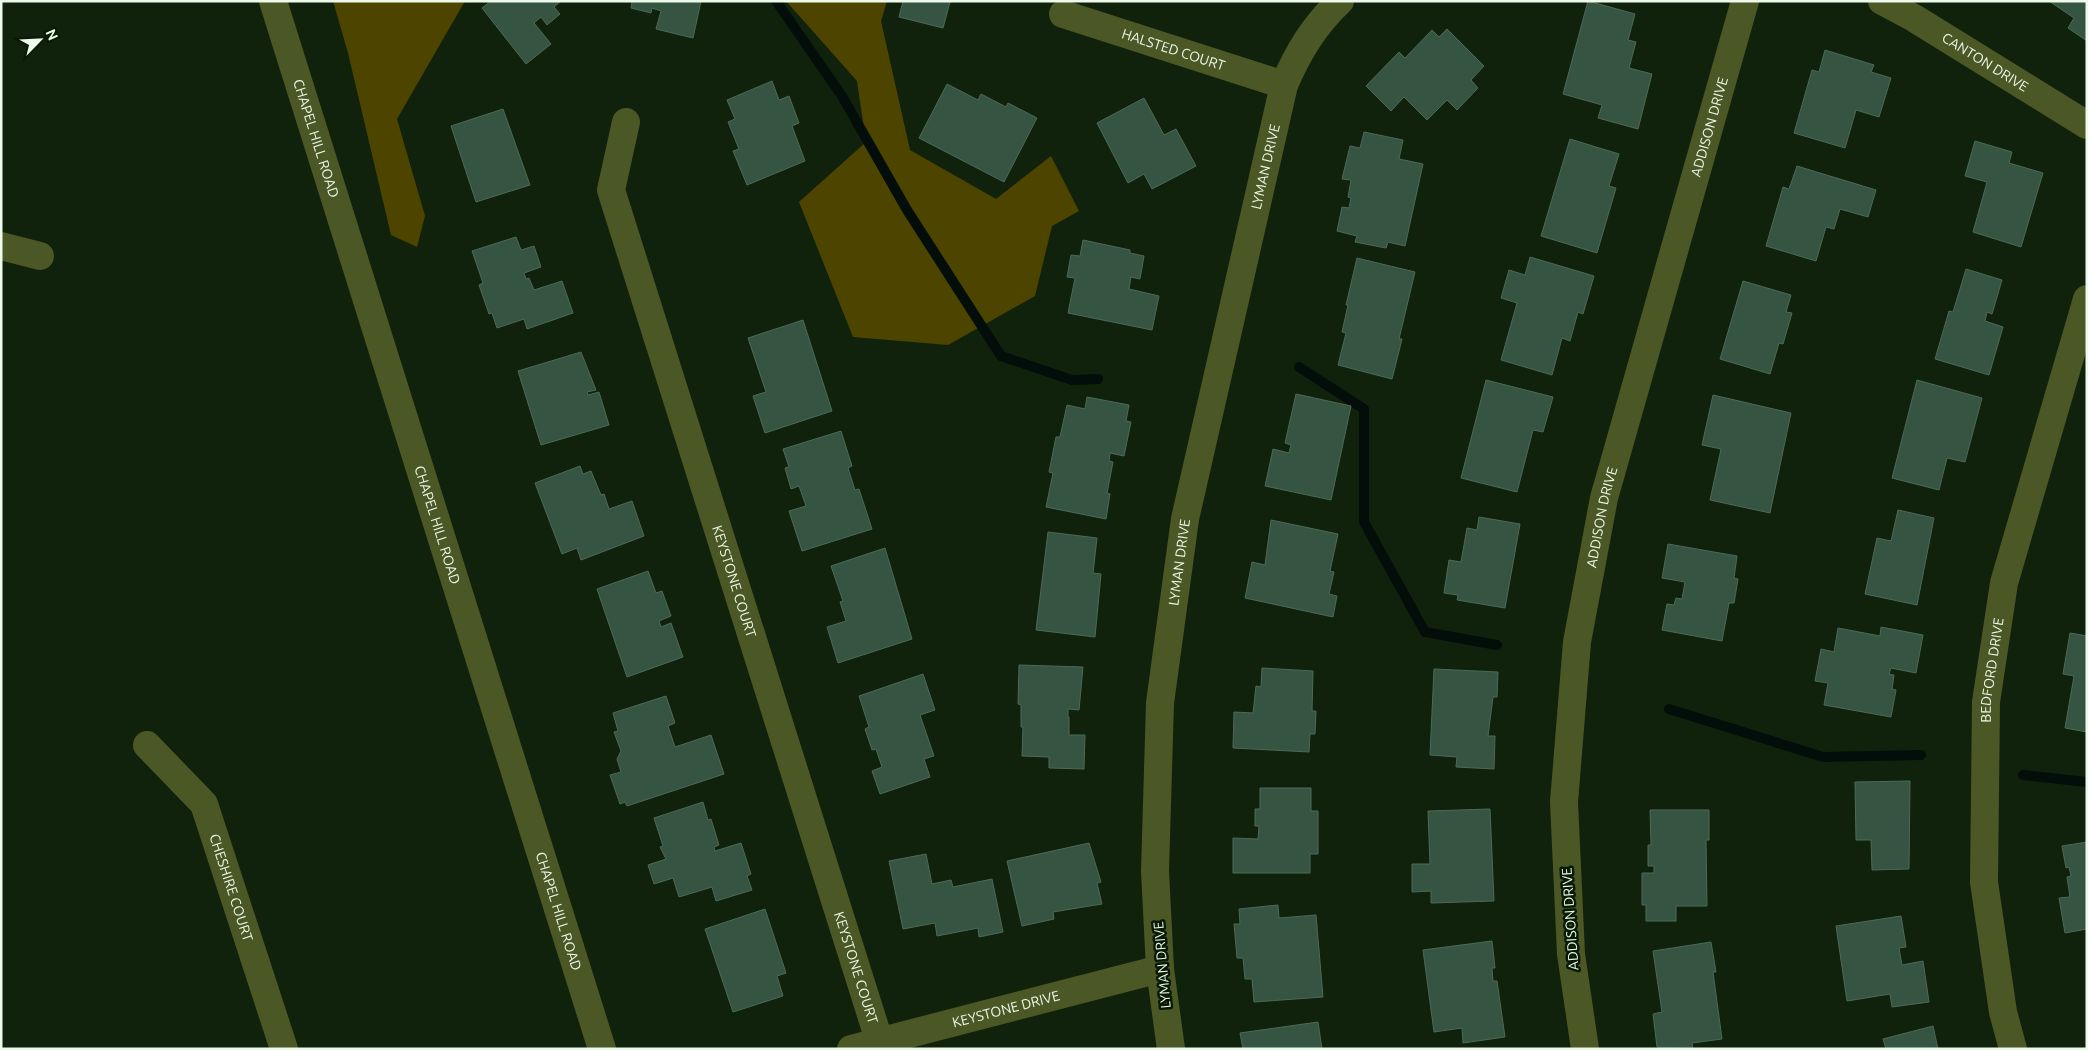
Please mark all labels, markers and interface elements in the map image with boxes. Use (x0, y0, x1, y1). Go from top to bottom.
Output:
north arrow (15, 15, 65, 65)
street label: HALSTED COURT (1120, 25, 1227, 74)
text: N (42, 27, 61, 43)
street label: CANTON DRIVE (1939, 29, 2032, 95)
street label: ADDISON DRIVE (1688, 75, 1731, 179)
street label: CHAPEL HILL ROAD (290, 77, 342, 200)
street label: LYMAN DRIVE (1248, 122, 1283, 211)
street label: CHAPEL HILL ROAD (411, 464, 464, 586)
street label: ADDISON DRIVE (1583, 465, 1621, 569)
street label: LYMAN DRIVE (1165, 518, 1193, 607)
street label: KEYSTONE COURT (709, 523, 760, 640)
street label: BEDFORD DRIVE (1978, 616, 2007, 723)
street label: CHESHIRE COURT (206, 832, 256, 944)
street label: CHAPEL HILL ROAD (533, 850, 585, 973)
street label: ADDISON DRIVE (1558, 867, 1582, 971)
street label: KEYSTONE COURT (831, 910, 881, 1026)
street label: LYMAN DRIVE (1150, 921, 1174, 1009)
street label: KEYSTONE DRIVE (950, 987, 1061, 1030)

